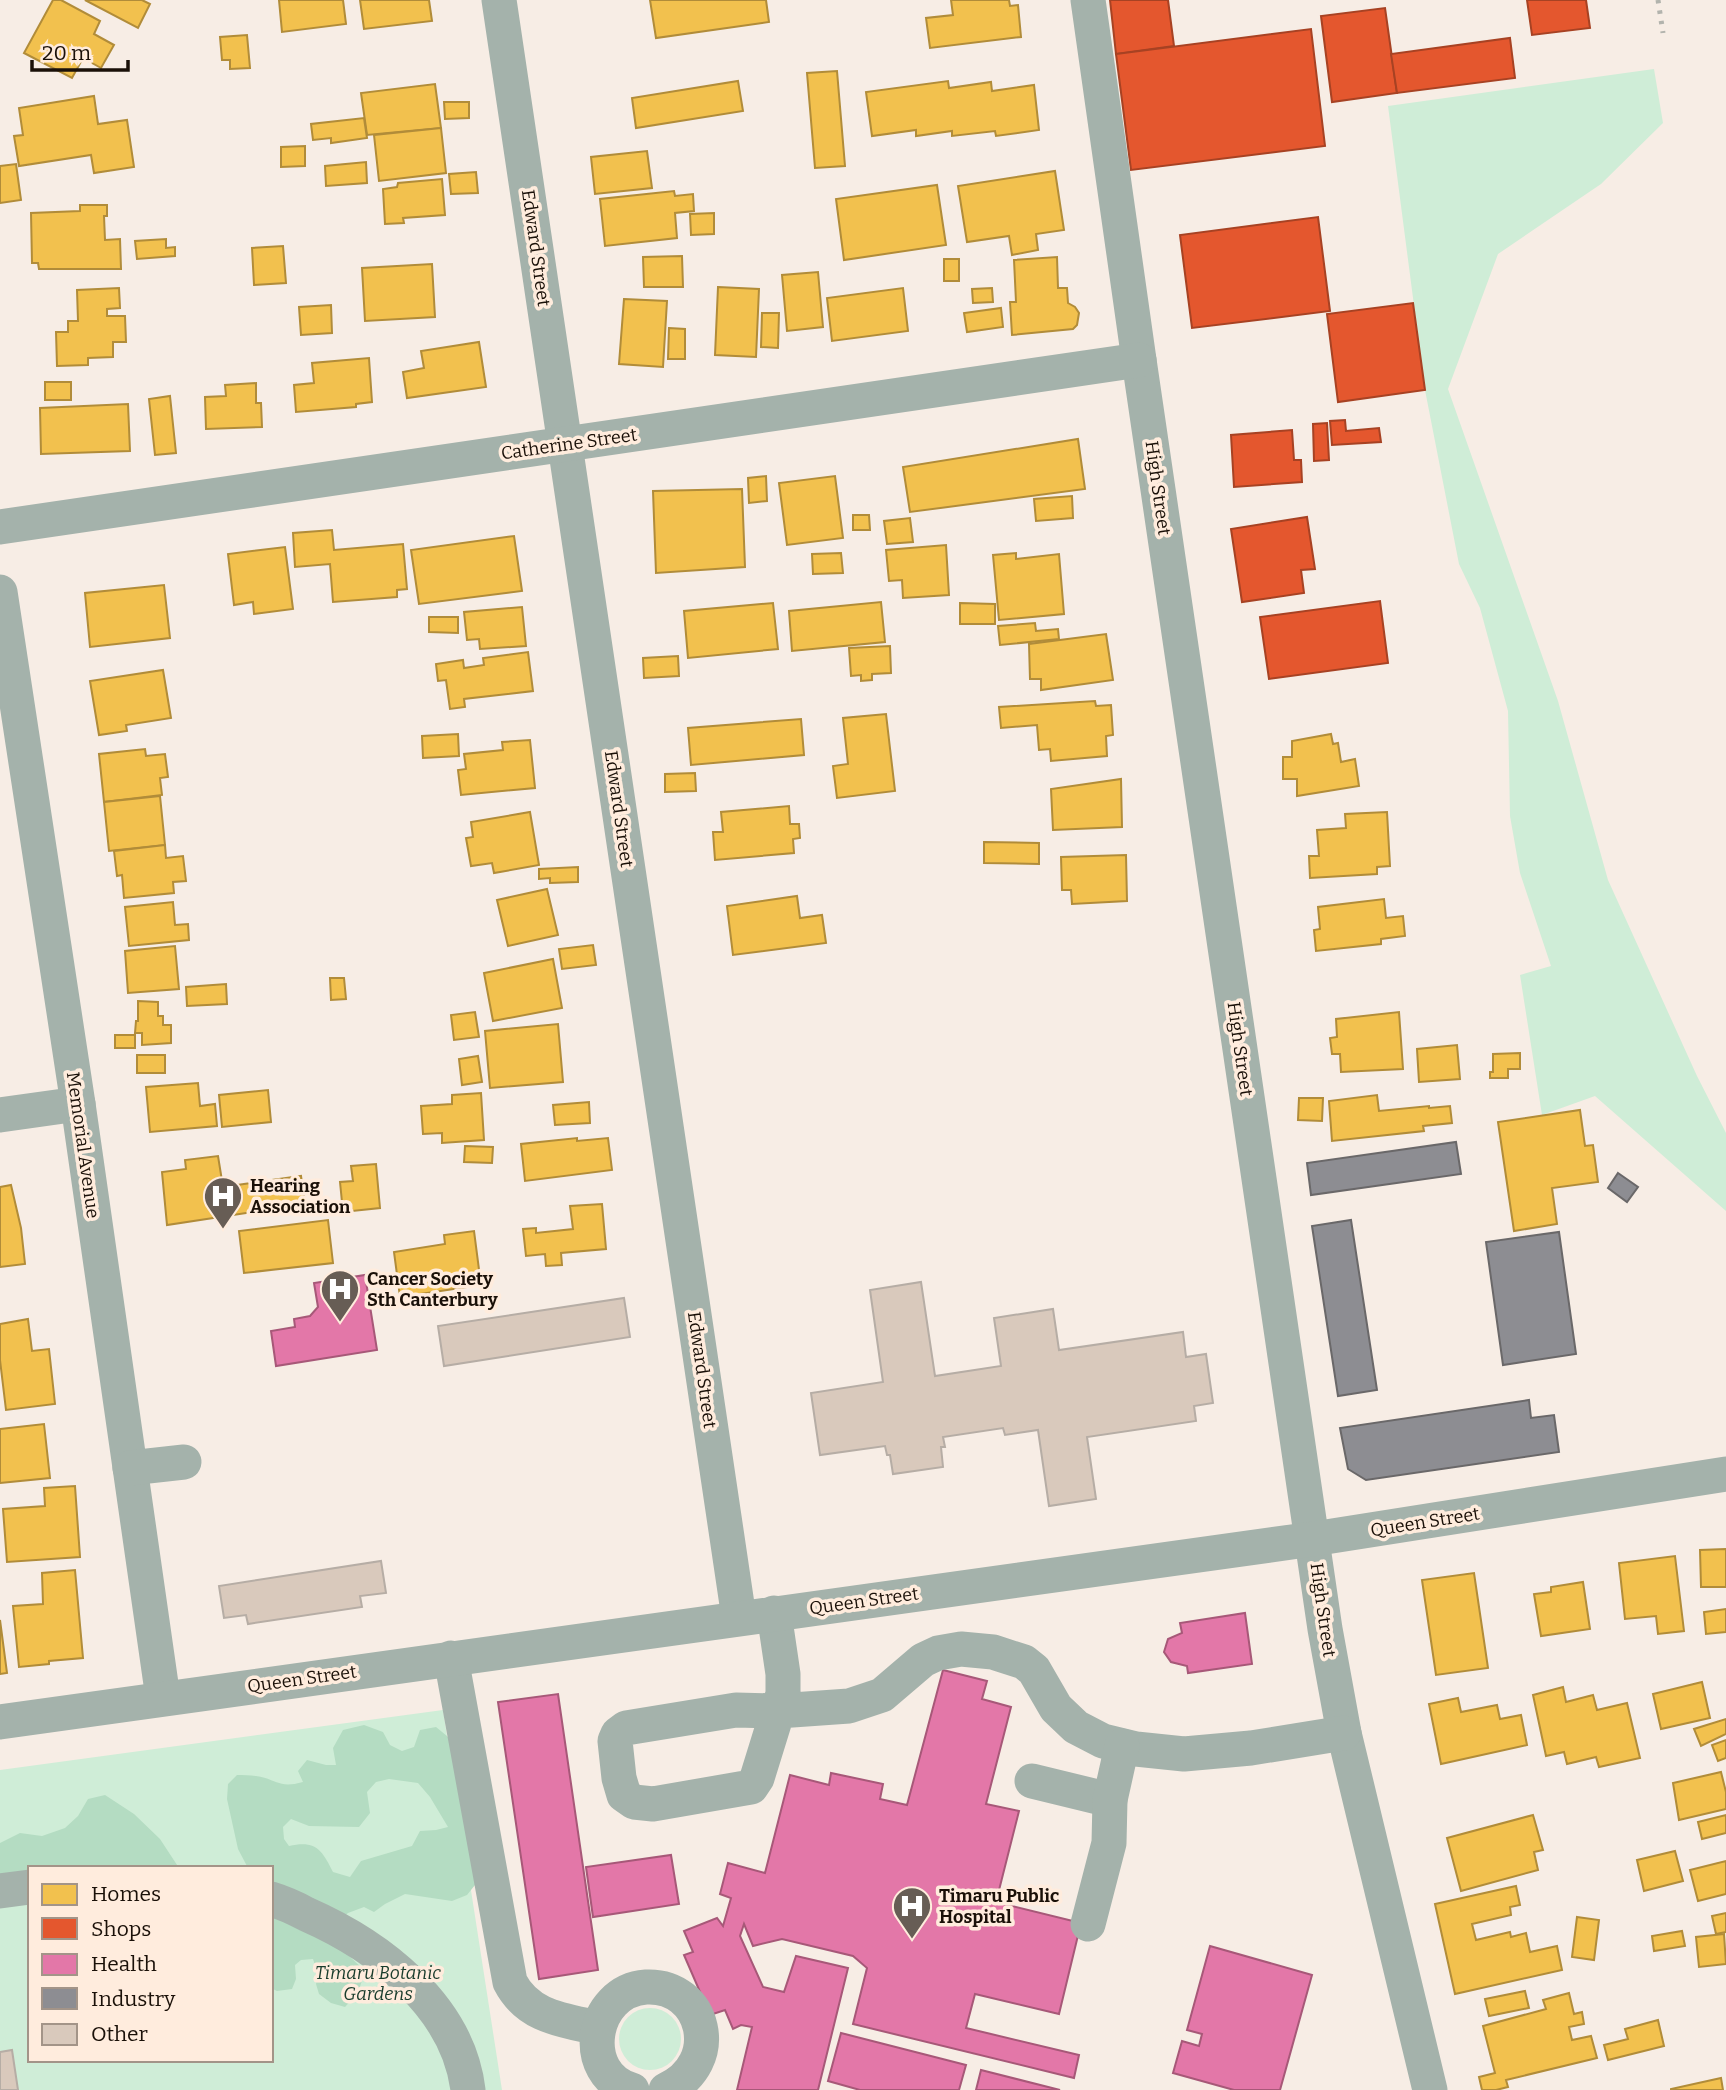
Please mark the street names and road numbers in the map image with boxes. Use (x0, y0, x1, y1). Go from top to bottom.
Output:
street label: Edward Street (517, 188, 555, 308)
street label: Catherine Street (500, 423, 639, 464)
street label: High Street (1140, 439, 1176, 537)
street label: Edward Street (600, 749, 638, 869)
street label: High Street (1222, 1000, 1258, 1098)
street label: Memorial Avenue (62, 1070, 104, 1220)
street label: Edward Street (683, 1310, 721, 1430)
street label: Queen Street (1369, 1502, 1482, 1541)
street label: High Street (1305, 1561, 1341, 1659)
street label: Queen Street (808, 1582, 921, 1620)
street label: Queen Street (246, 1660, 359, 1698)

